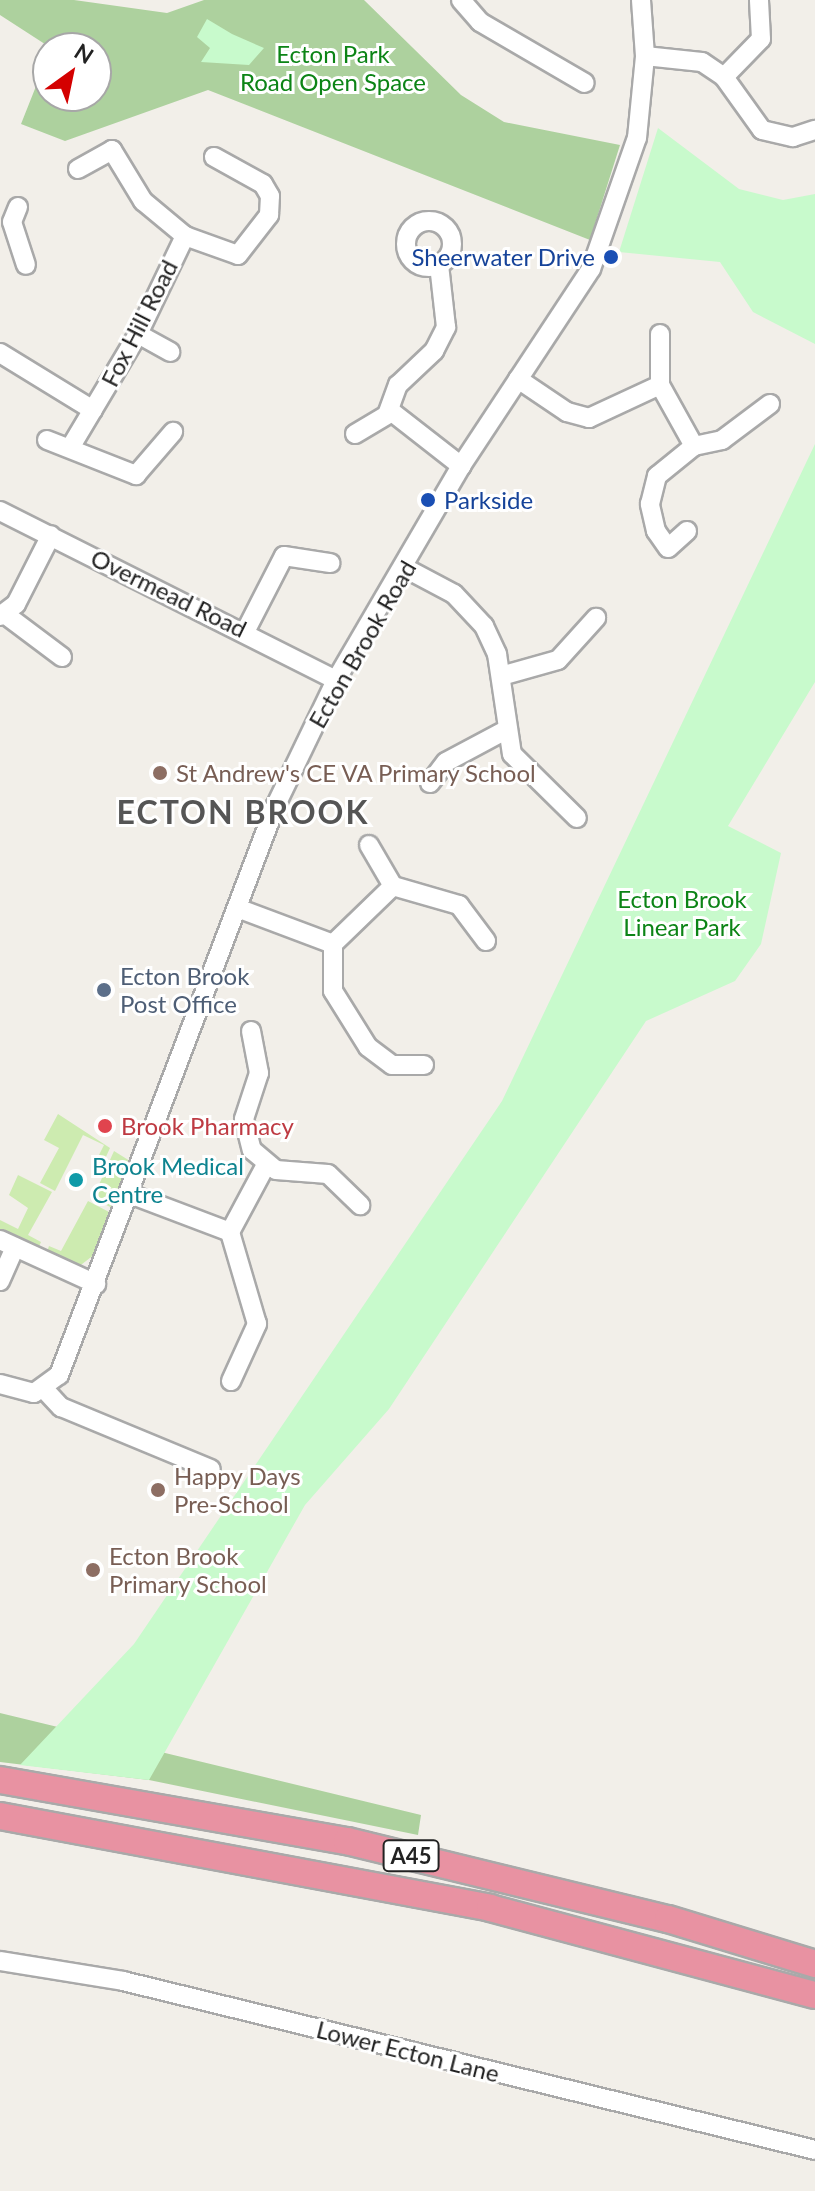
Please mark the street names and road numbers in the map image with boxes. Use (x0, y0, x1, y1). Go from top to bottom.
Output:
street label: Fox Hill Road (95, 255, 183, 391)
street label: Overmead Road (86, 543, 252, 643)
street label: Ecton Brook Road (302, 555, 422, 733)
road number: A45 (381, 1838, 441, 1874)
street label: Lower Ecton Lane (313, 2014, 503, 2088)

